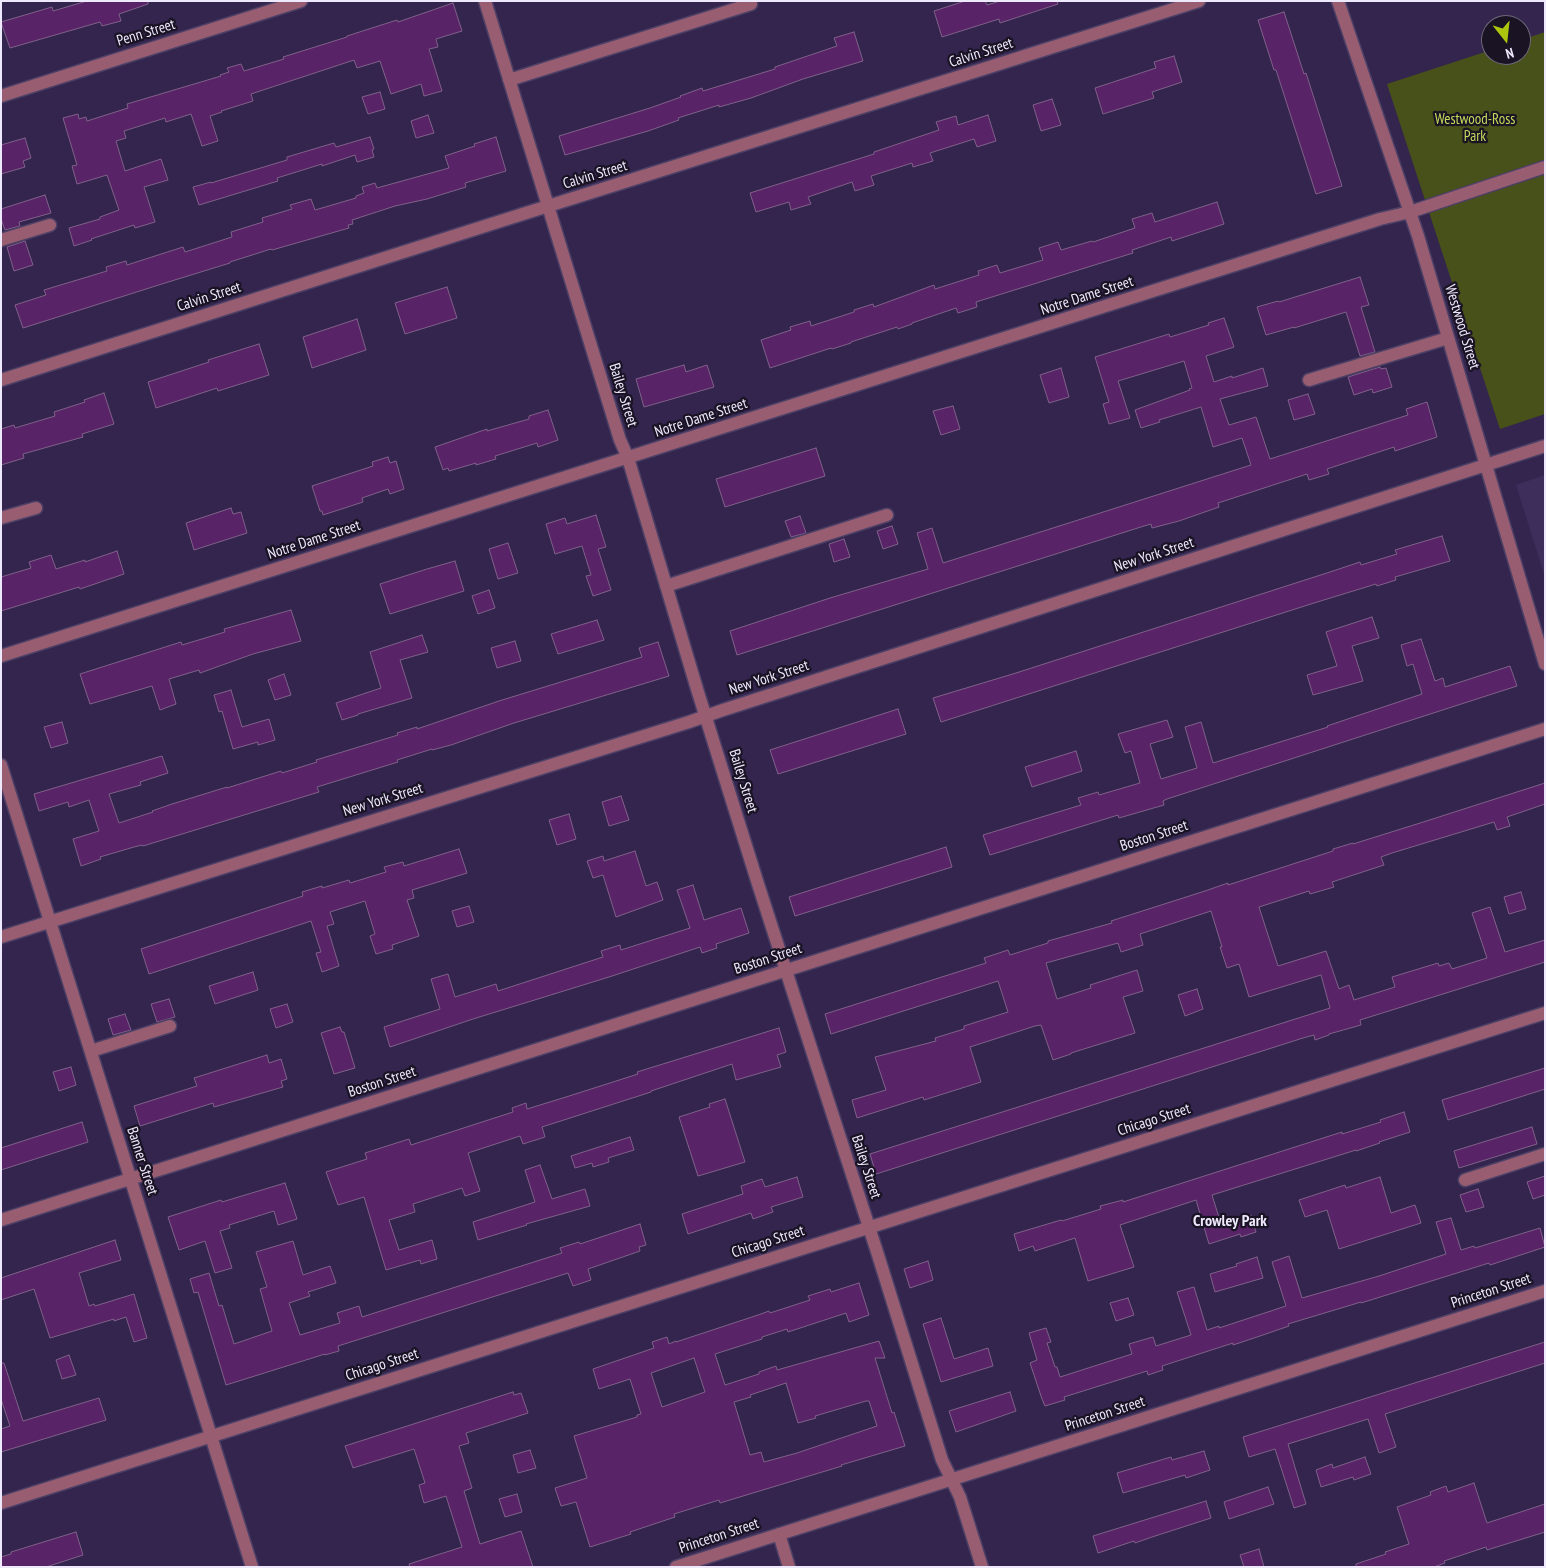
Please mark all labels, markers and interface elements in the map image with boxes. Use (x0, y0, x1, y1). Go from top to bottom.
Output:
north arrow (1481, 15, 1531, 65)
street label: Penn Street (115, 16, 177, 50)
street label: Calvin Street (947, 34, 1015, 72)
text: N (1504, 44, 1516, 63)
park label: Westwood-Ross Park (1435, 111, 1515, 146)
street label: Calvin Street (561, 157, 629, 193)
street label: Notre Dame Street (1038, 273, 1136, 319)
street label: Calvin Street (175, 278, 243, 316)
street label: Westwood Street (1441, 283, 1483, 371)
street label: Bailey Street (605, 361, 641, 429)
street label: Notre Dame Street (652, 395, 750, 441)
street label: Notre Dame Street (265, 517, 363, 563)
street label: New York Street (1112, 534, 1196, 576)
street label: New York Street (727, 657, 811, 699)
street label: Bailey Street (725, 747, 761, 815)
street label: New York Street (341, 779, 425, 821)
street label: Boston Street (1118, 817, 1190, 855)
street label: Boston Street (732, 940, 804, 978)
street label: Boston Street (346, 1063, 418, 1101)
street label: Chicago Street (1115, 1100, 1193, 1140)
street label: Banner Street (123, 1125, 161, 1197)
street label: Bailey Street (847, 1133, 885, 1201)
district label: Crowley Park (1193, 1211, 1267, 1231)
street label: Chicago Street (729, 1222, 807, 1262)
street label: Princeton Street (1449, 1270, 1533, 1312)
street label: Chicago Street (343, 1345, 421, 1385)
street label: Princeton Street (1063, 1393, 1147, 1435)
street label: Princeton Street (677, 1515, 761, 1557)

